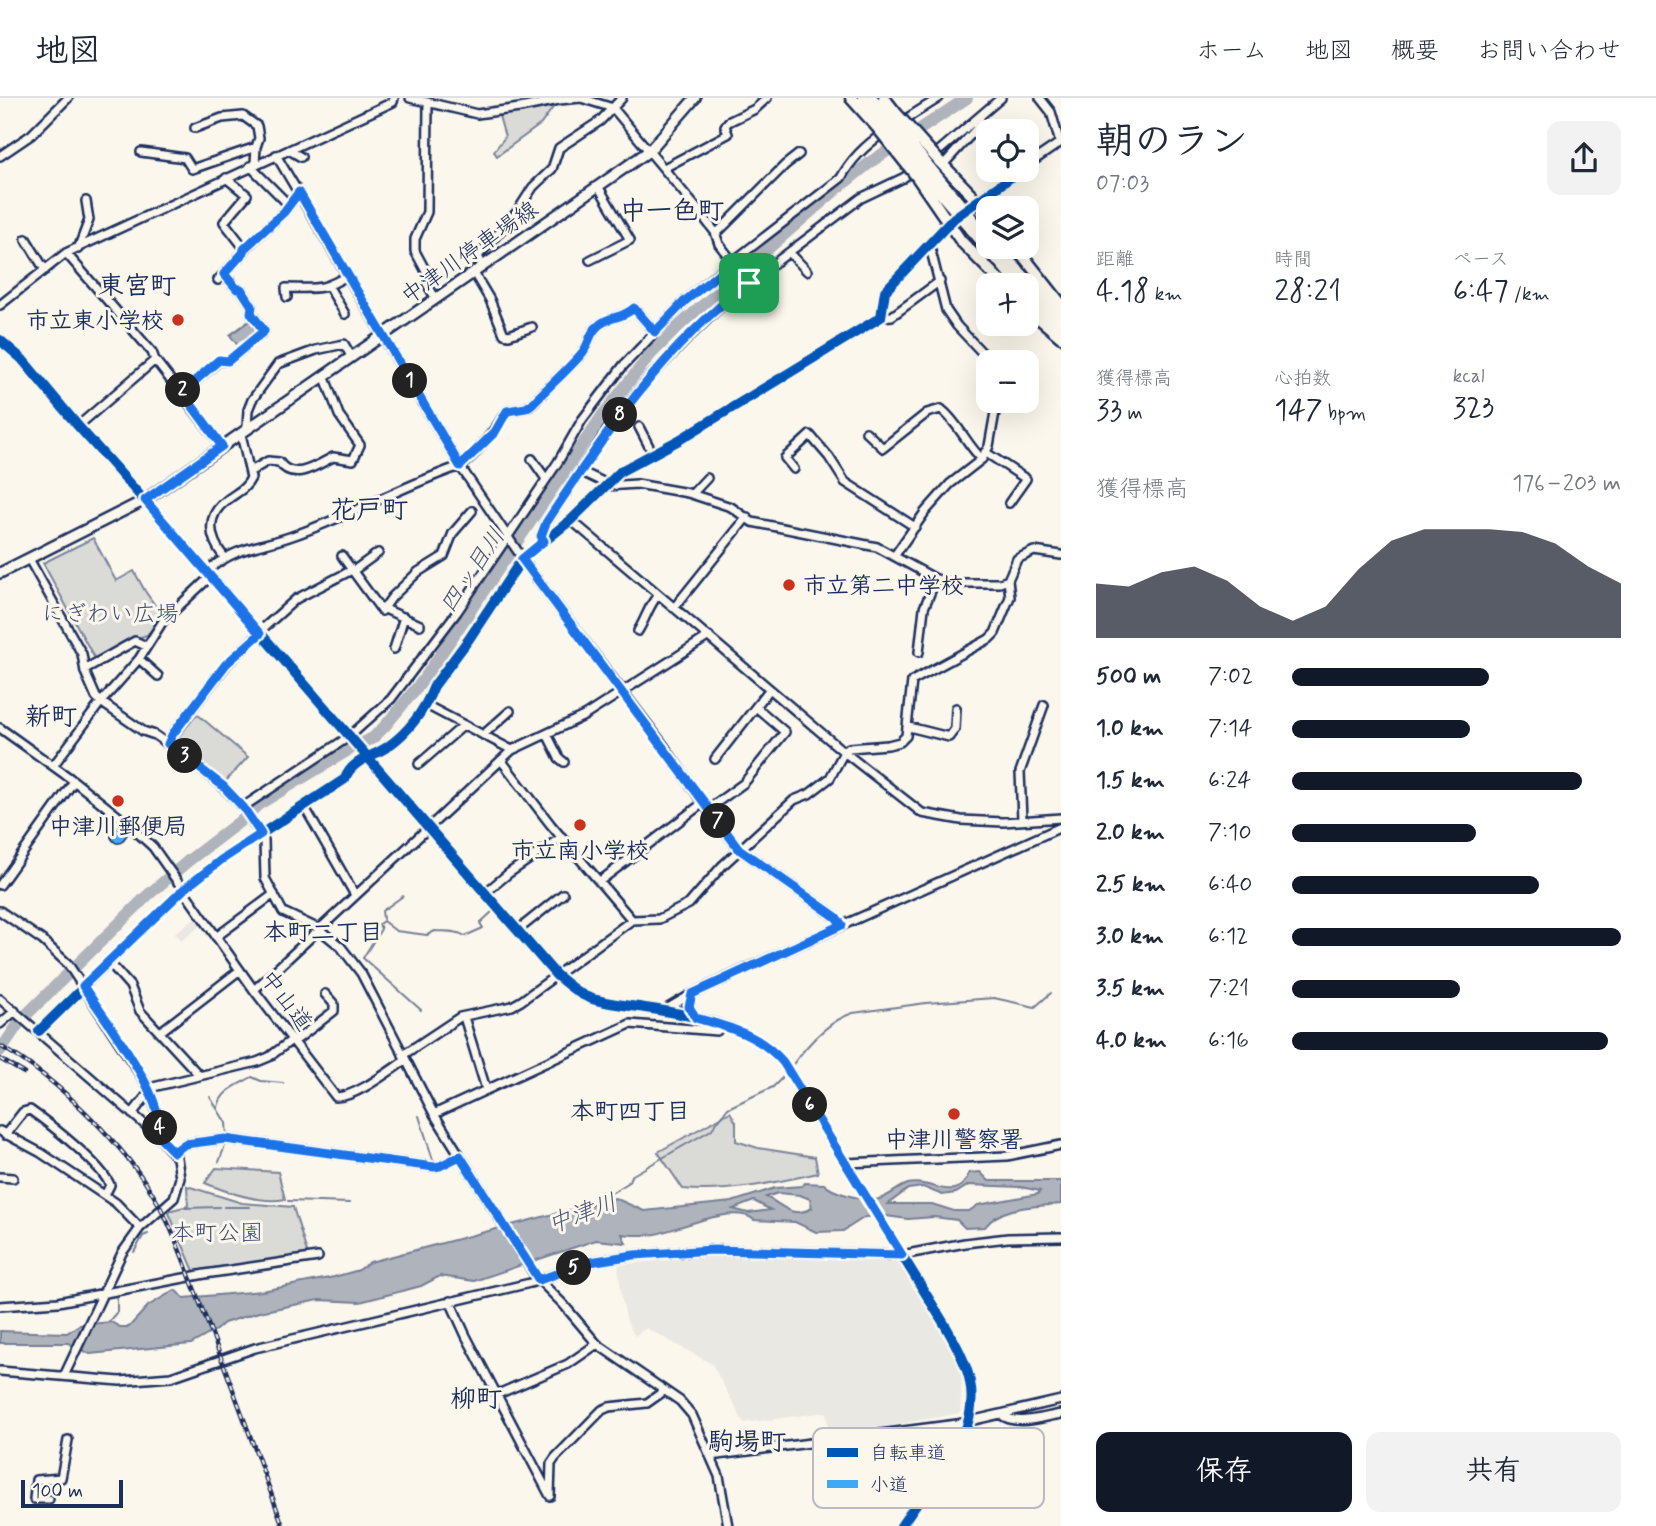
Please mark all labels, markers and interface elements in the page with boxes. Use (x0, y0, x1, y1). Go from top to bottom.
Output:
text: 地図 (35, 30, 101, 74)
text: ホーム (1196, 36, 1267, 67)
text: 地図 (1305, 36, 1353, 67)
text: 概要 (1391, 36, 1439, 67)
text: お問い合わせ (1477, 36, 1621, 67)
text: 朝のラン (1096, 118, 1248, 167)
map controls (976, 119, 1039, 413)
button: locate (976, 119, 1039, 182)
button: share (1547, 121, 1621, 195)
text: 07:03 (1096, 169, 1149, 199)
street label: 中津川停車場線 (396, 195, 545, 312)
district label: 中一色町 (620, 195, 724, 229)
button: layers (976, 196, 1039, 259)
text: 距離 (1096, 247, 1134, 272)
text: 時間 (1274, 247, 1312, 272)
text: ペース (1453, 247, 1509, 272)
pin (719, 253, 779, 313)
icon: arrive (730, 264, 768, 302)
district label: 東宮町 (98, 270, 176, 304)
text: 4.18 (1096, 272, 1150, 311)
text: 28:21 (1274, 272, 1341, 311)
text: 6:47 (1453, 272, 1509, 311)
button: + (976, 273, 1039, 336)
text: km (1150, 282, 1182, 307)
text: /km (1509, 282, 1550, 307)
place label: 市立東小学校 (26, 307, 164, 337)
marker: 市立東小学校 (170, 312, 186, 328)
button: − (976, 350, 1039, 413)
pin: 1 (392, 364, 428, 398)
text: kcal (1453, 364, 1485, 389)
text: 獲得標高 (1096, 366, 1172, 391)
text: 心拍数 (1274, 366, 1331, 391)
text: 1 (405, 368, 414, 393)
pin: 2 (166, 372, 200, 408)
text: 2 (178, 377, 187, 402)
text: 323 (1453, 389, 1494, 428)
text: 33 (1096, 391, 1122, 430)
text: 147 (1274, 391, 1323, 430)
pin: 8 (602, 398, 638, 432)
text: m (1122, 401, 1143, 426)
text: bpm (1323, 401, 1366, 426)
text: 8 (614, 402, 625, 427)
text: 176–203 m (1512, 469, 1621, 499)
text: 獲得標高 (1096, 475, 1188, 505)
district label: 花戸町 (330, 494, 408, 528)
water label: 四ッ目川 (434, 522, 513, 619)
place label: 市立第二中学校 (803, 572, 964, 602)
marker: 市立第二中学校 (781, 577, 797, 593)
park label: にぎわい広場 (41, 600, 179, 630)
text: 500 m (1096, 662, 1161, 692)
text: 7:02 (1208, 662, 1253, 692)
district label: 新町 (25, 701, 77, 735)
text: 1.0 km (1096, 714, 1164, 744)
text: 7:14 (1208, 714, 1252, 744)
pin: 3 (168, 738, 202, 774)
text: 3 (180, 743, 189, 768)
text: 1.5 km (1096, 766, 1165, 796)
text: 6:24 (1208, 766, 1251, 796)
marker: 中津川郵便局 (110, 793, 126, 809)
pin: 7 (700, 804, 736, 838)
text: 7 (712, 808, 723, 833)
place label: 中津川郵便局 (49, 813, 187, 843)
marker: 市立南小学校 (572, 817, 588, 833)
text: 2.0 km (1096, 818, 1165, 848)
text: 7:10 (1208, 818, 1252, 848)
place label: 市立南小学校 (511, 837, 649, 867)
text: 2.5 km (1096, 870, 1166, 900)
text: 6:40 (1208, 870, 1252, 900)
district label: 本町二丁目 (263, 918, 383, 949)
text: 3.0 km (1096, 922, 1164, 952)
text: 6:12 (1208, 922, 1248, 952)
street label: 中山道 (253, 965, 318, 1038)
text: 3.5 km (1096, 974, 1165, 1004)
text: 7:21 (1208, 974, 1249, 1004)
text: 4.0 km (1096, 1026, 1167, 1056)
text: 6:16 (1208, 1026, 1249, 1056)
pin: 6 (792, 1088, 828, 1122)
text: 6 (805, 1092, 814, 1117)
district label: 本町四丁目 (570, 1097, 690, 1128)
marker: 中津川警察署 (946, 1106, 962, 1122)
pin: 4 (142, 1110, 178, 1146)
text: 4 (154, 1115, 165, 1140)
place label: 中津川警察署 (885, 1126, 1023, 1156)
water label: 中津川 (543, 1188, 622, 1241)
park label: 本町公園 (171, 1219, 263, 1249)
pin: 5 (556, 1250, 592, 1286)
text: 5 (568, 1255, 579, 1280)
district label: 柳町 (450, 1383, 502, 1417)
district label: 駒場町 (708, 1426, 786, 1460)
legend (813, 1428, 1044, 1508)
button: 保存 (1096, 1432, 1352, 1512)
button: 共有 (1366, 1432, 1621, 1512)
text: 自転車道 (870, 1441, 946, 1466)
text: 小道 (870, 1473, 908, 1498)
scale bar (21, 1477, 122, 1509)
text: 100 m (32, 1479, 83, 1504)

